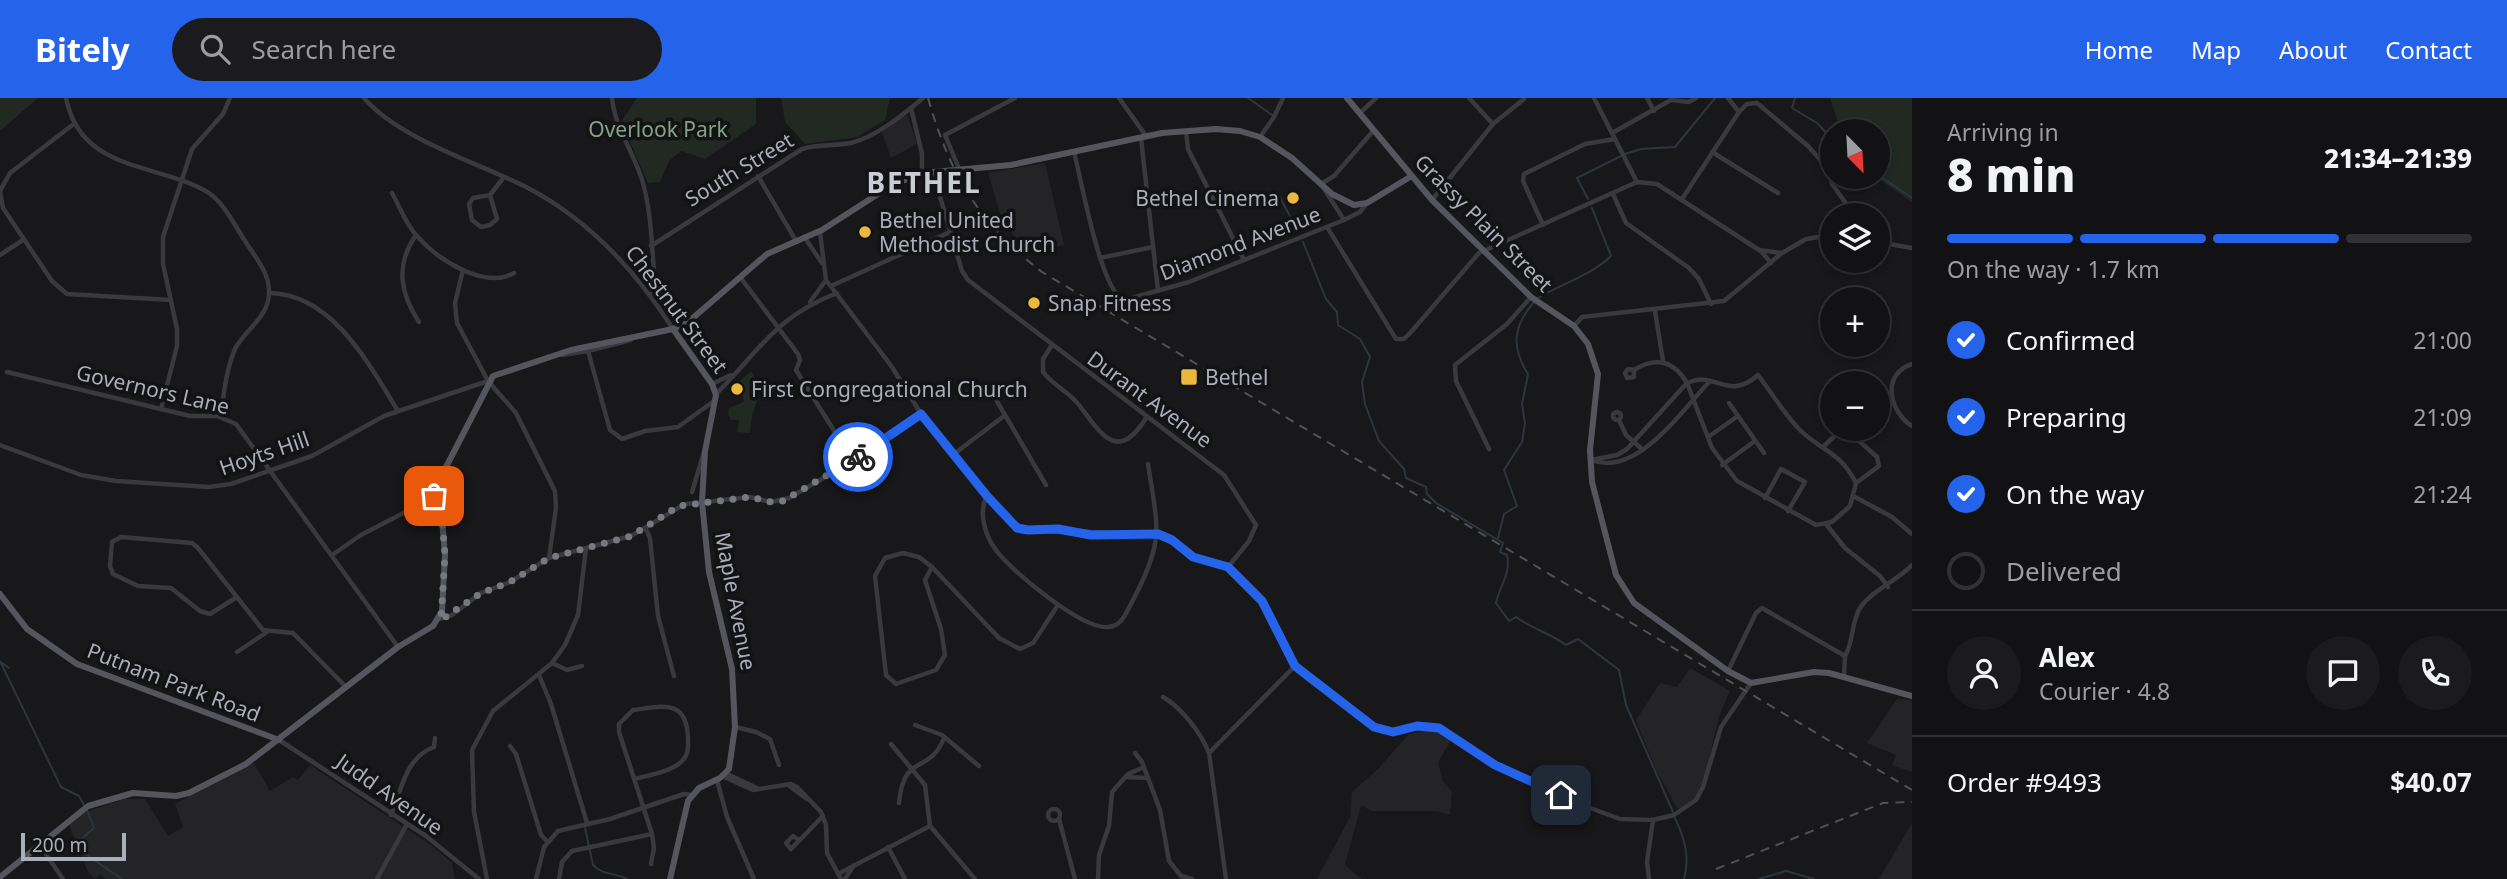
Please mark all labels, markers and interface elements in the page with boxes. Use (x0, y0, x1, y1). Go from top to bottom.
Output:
search box (172, 18, 662, 81)
text: Bitely (35, 27, 130, 72)
icon: search (196, 30, 234, 68)
text: Search here (252, 31, 396, 67)
text: Home (2085, 33, 2153, 66)
text: Map (2191, 33, 2241, 66)
text: About (2279, 33, 2347, 66)
text: Contact (2385, 33, 2472, 66)
park label: Overlook Park (588, 115, 729, 143)
text: Arriving in (1947, 116, 2059, 148)
north arrow (1820, 119, 1890, 189)
map controls (1820, 119, 1890, 441)
street label: South Street (680, 125, 799, 212)
text: 21:34–21:39 (2324, 140, 2472, 176)
text: 8 min (1947, 143, 2076, 205)
street label: Grassy Plain Street (1409, 148, 1559, 298)
district label: BETHEL (866, 163, 982, 201)
place label: Bethel Cinema (1135, 184, 1279, 212)
marker: Bethel Cinema (1285, 190, 1301, 206)
street label: Diamond Avenue (1156, 199, 1324, 287)
button: layers (1820, 203, 1890, 273)
place label: Bethel United Methodist Church (879, 206, 1055, 258)
marker: Bethel United Methodist Church (857, 224, 873, 240)
street label: Chestnut Street (620, 239, 735, 379)
text: On the way · 1.7 km (1947, 253, 2160, 285)
button: + (1820, 287, 1890, 357)
place label: Snap Fitness (1048, 289, 1172, 317)
marker: Snap Fitness (1026, 295, 1042, 311)
icon: check (1947, 321, 1985, 359)
text: Confirmed (2006, 322, 2136, 358)
text: 21:00 (2413, 324, 2472, 356)
street label: Durant Avenue (1082, 344, 1218, 454)
street label: Governors Lane (74, 358, 232, 420)
place label: Bethel (1205, 363, 1268, 391)
marker: Bethel (1179, 367, 1199, 387)
button: − (1820, 371, 1890, 441)
place label: First Congregational Church (751, 375, 1028, 403)
marker: First Congregational Church (729, 381, 745, 397)
icon: check (1947, 398, 1985, 436)
text: Preparing (2006, 399, 2127, 435)
text: 21:09 (2413, 401, 2472, 433)
courier (823, 422, 893, 492)
street label: Hoyts Hill (215, 425, 313, 481)
icon: bike (839, 438, 877, 476)
pin (404, 466, 464, 526)
icon: check (1947, 475, 1985, 513)
text: On the way (2006, 476, 2144, 512)
icon: bag (415, 477, 453, 515)
text: 21:24 (2413, 478, 2472, 510)
street label: Maple Avenue (709, 530, 763, 672)
text: Delivered (2006, 553, 2122, 589)
street label: Putnam Park Road (83, 636, 265, 728)
button: person (1947, 636, 2021, 710)
button: chat (2306, 636, 2380, 710)
button: phone (2398, 636, 2472, 710)
text: Alex (2039, 639, 2095, 675)
text: Courier · 4.8 (2039, 675, 2170, 707)
street label: Judd Avenue (330, 746, 449, 841)
text: Order #9493 (1947, 764, 2102, 800)
text: $40.07 (2390, 764, 2472, 800)
pin (1531, 765, 1591, 825)
icon: home (1542, 776, 1580, 814)
scale bar (21, 830, 126, 862)
text: 200 m (32, 832, 87, 858)

